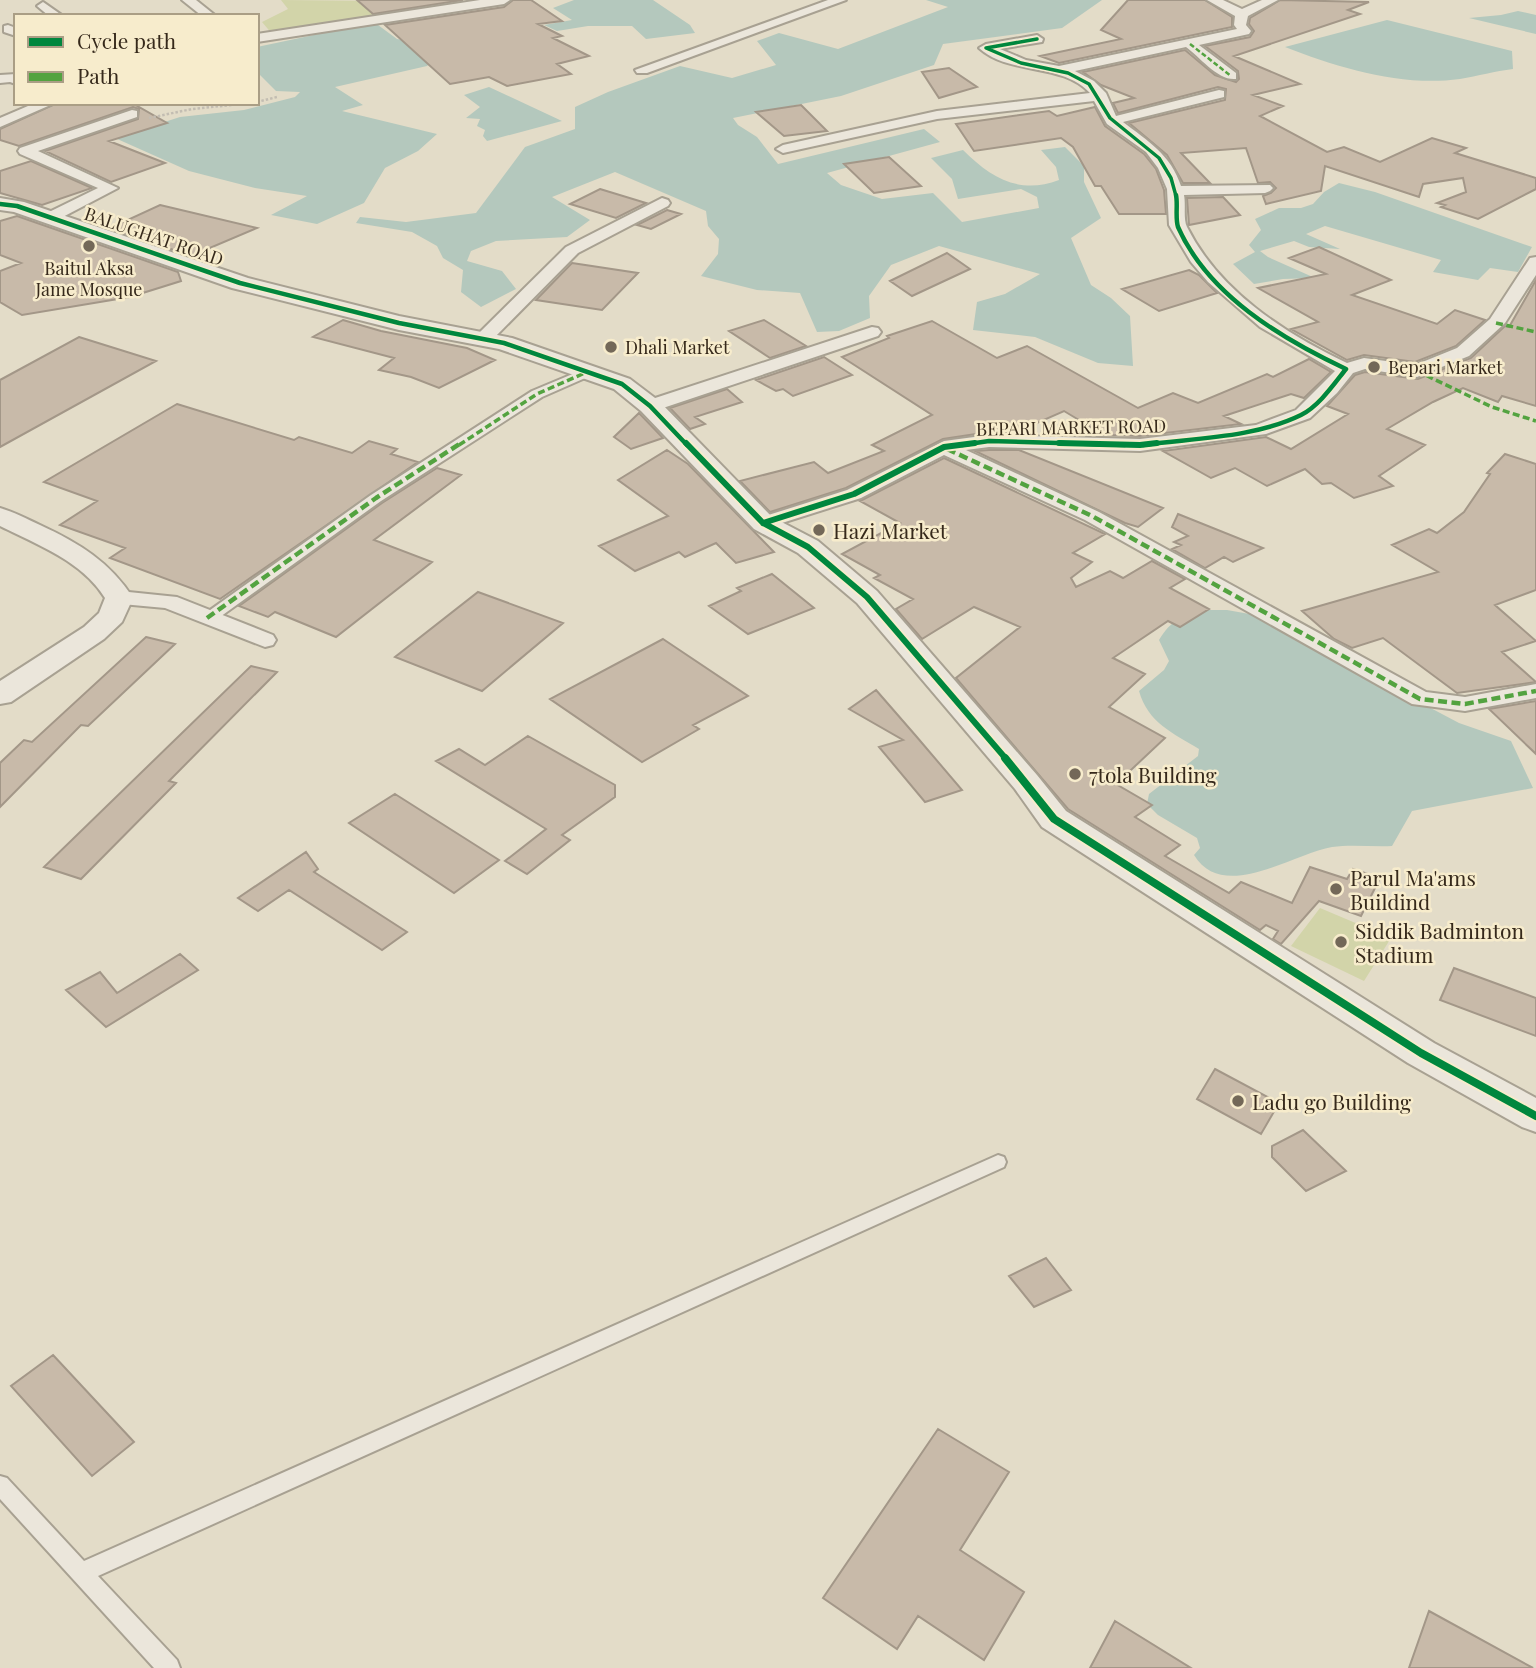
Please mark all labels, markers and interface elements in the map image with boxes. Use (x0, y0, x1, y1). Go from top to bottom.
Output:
legend (14, 14, 259, 105)
text: Cycle path (77, 26, 177, 54)
text: Path (77, 61, 120, 89)
street label: BALUGHAT ROAD (81, 201, 227, 271)
marker: Baitul Aksa Jame Mosque (81, 238, 97, 254)
place label: Baitul Aksa Jame Mosque (35, 256, 142, 301)
place label: Dhali Market (625, 335, 730, 359)
marker: Dhali Market (603, 339, 619, 355)
place label: Bepari Market (1388, 355, 1503, 379)
marker: Bepari Market (1366, 359, 1382, 375)
street label: BEPARI MARKET ROAD (976, 413, 1166, 441)
place label: Hazi Market (833, 516, 948, 544)
marker: Hazi Market (811, 522, 827, 538)
place label: 7tola Building (1089, 760, 1217, 788)
marker: 7tola Building (1067, 766, 1083, 782)
place label: Parul Ma'ams Buildind (1350, 863, 1476, 915)
marker: Parul Ma'ams Buildind (1328, 881, 1344, 897)
place label: Siddik Badminton Stadium (1355, 916, 1525, 968)
marker: Siddik Badminton Stadium (1333, 934, 1349, 950)
place label: Ladu go Building (1252, 1087, 1411, 1115)
marker: Ladu go Building (1230, 1093, 1246, 1109)

